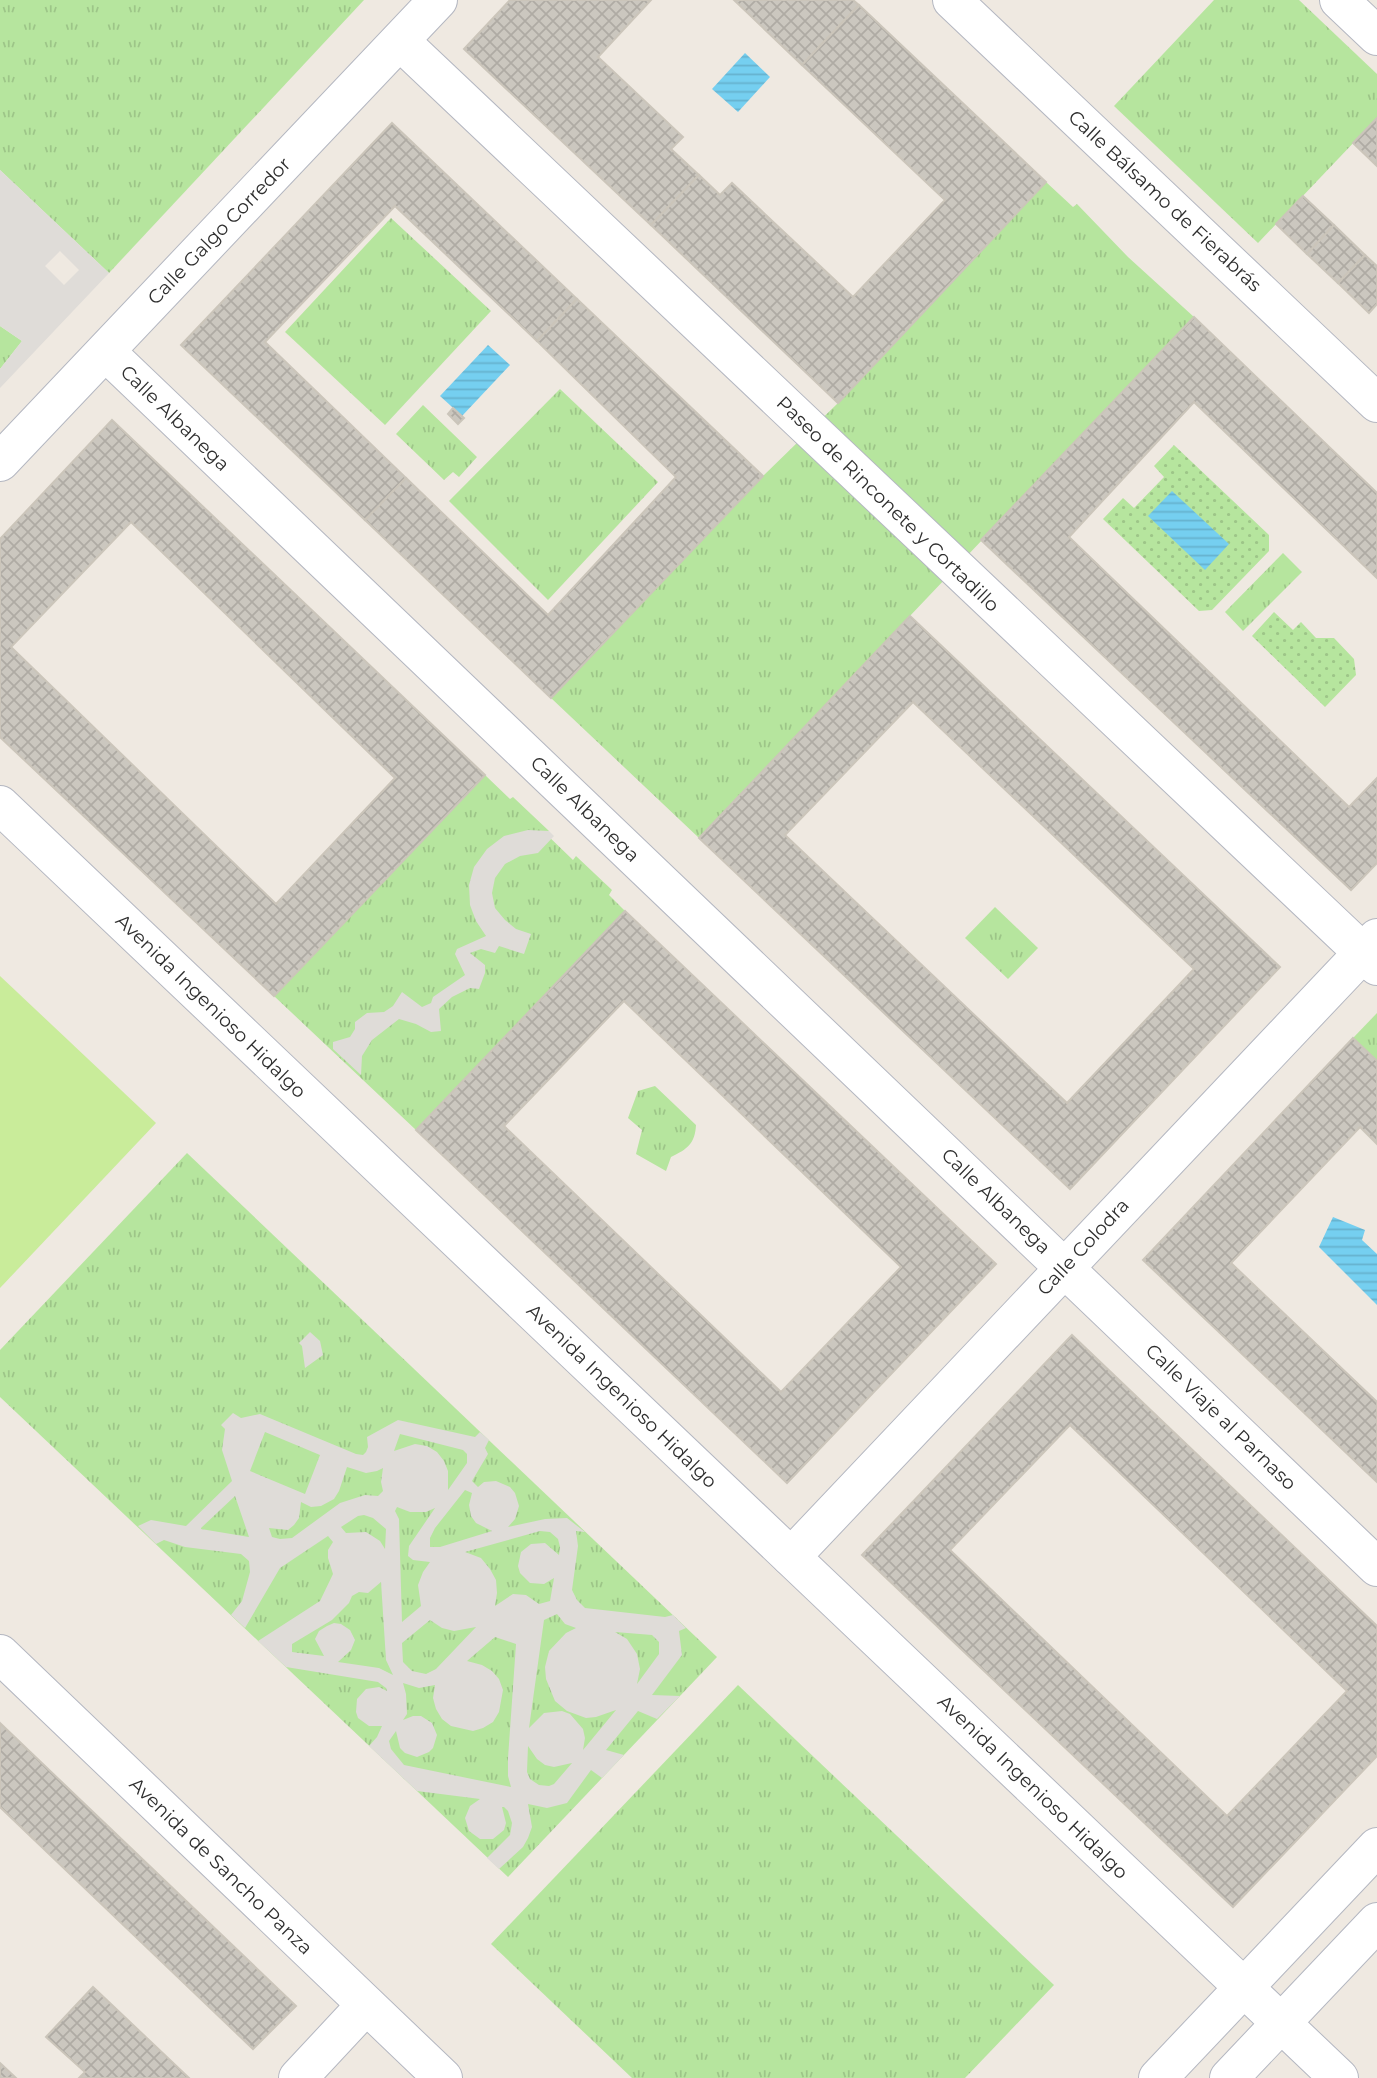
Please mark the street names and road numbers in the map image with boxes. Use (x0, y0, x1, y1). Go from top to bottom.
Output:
street label: Calle Bálsamo de Fierabrás (1064, 105, 1266, 297)
street label: Calle Galgo Corredor (143, 153, 295, 309)
street label: Calle Albanega (116, 360, 234, 476)
street label: Paseo de Rinconete y Cortadillo (772, 391, 1004, 617)
street label: Calle Albanega (526, 751, 644, 867)
street label: Avenida Ingenioso Hidalgo (111, 909, 311, 1103)
street label: Calle Albanega (937, 1143, 1055, 1259)
street label: Calle Colodra (1032, 1194, 1134, 1300)
street label: Avenida Ingenioso Hidalgo (522, 1299, 722, 1493)
street label: Calle Viaje al Parnaso (1141, 1339, 1301, 1495)
street label: Avenida Ingenioso Hidalgo (933, 1690, 1133, 1884)
street label: Avenida de Sancho Panza (125, 1773, 317, 1959)

